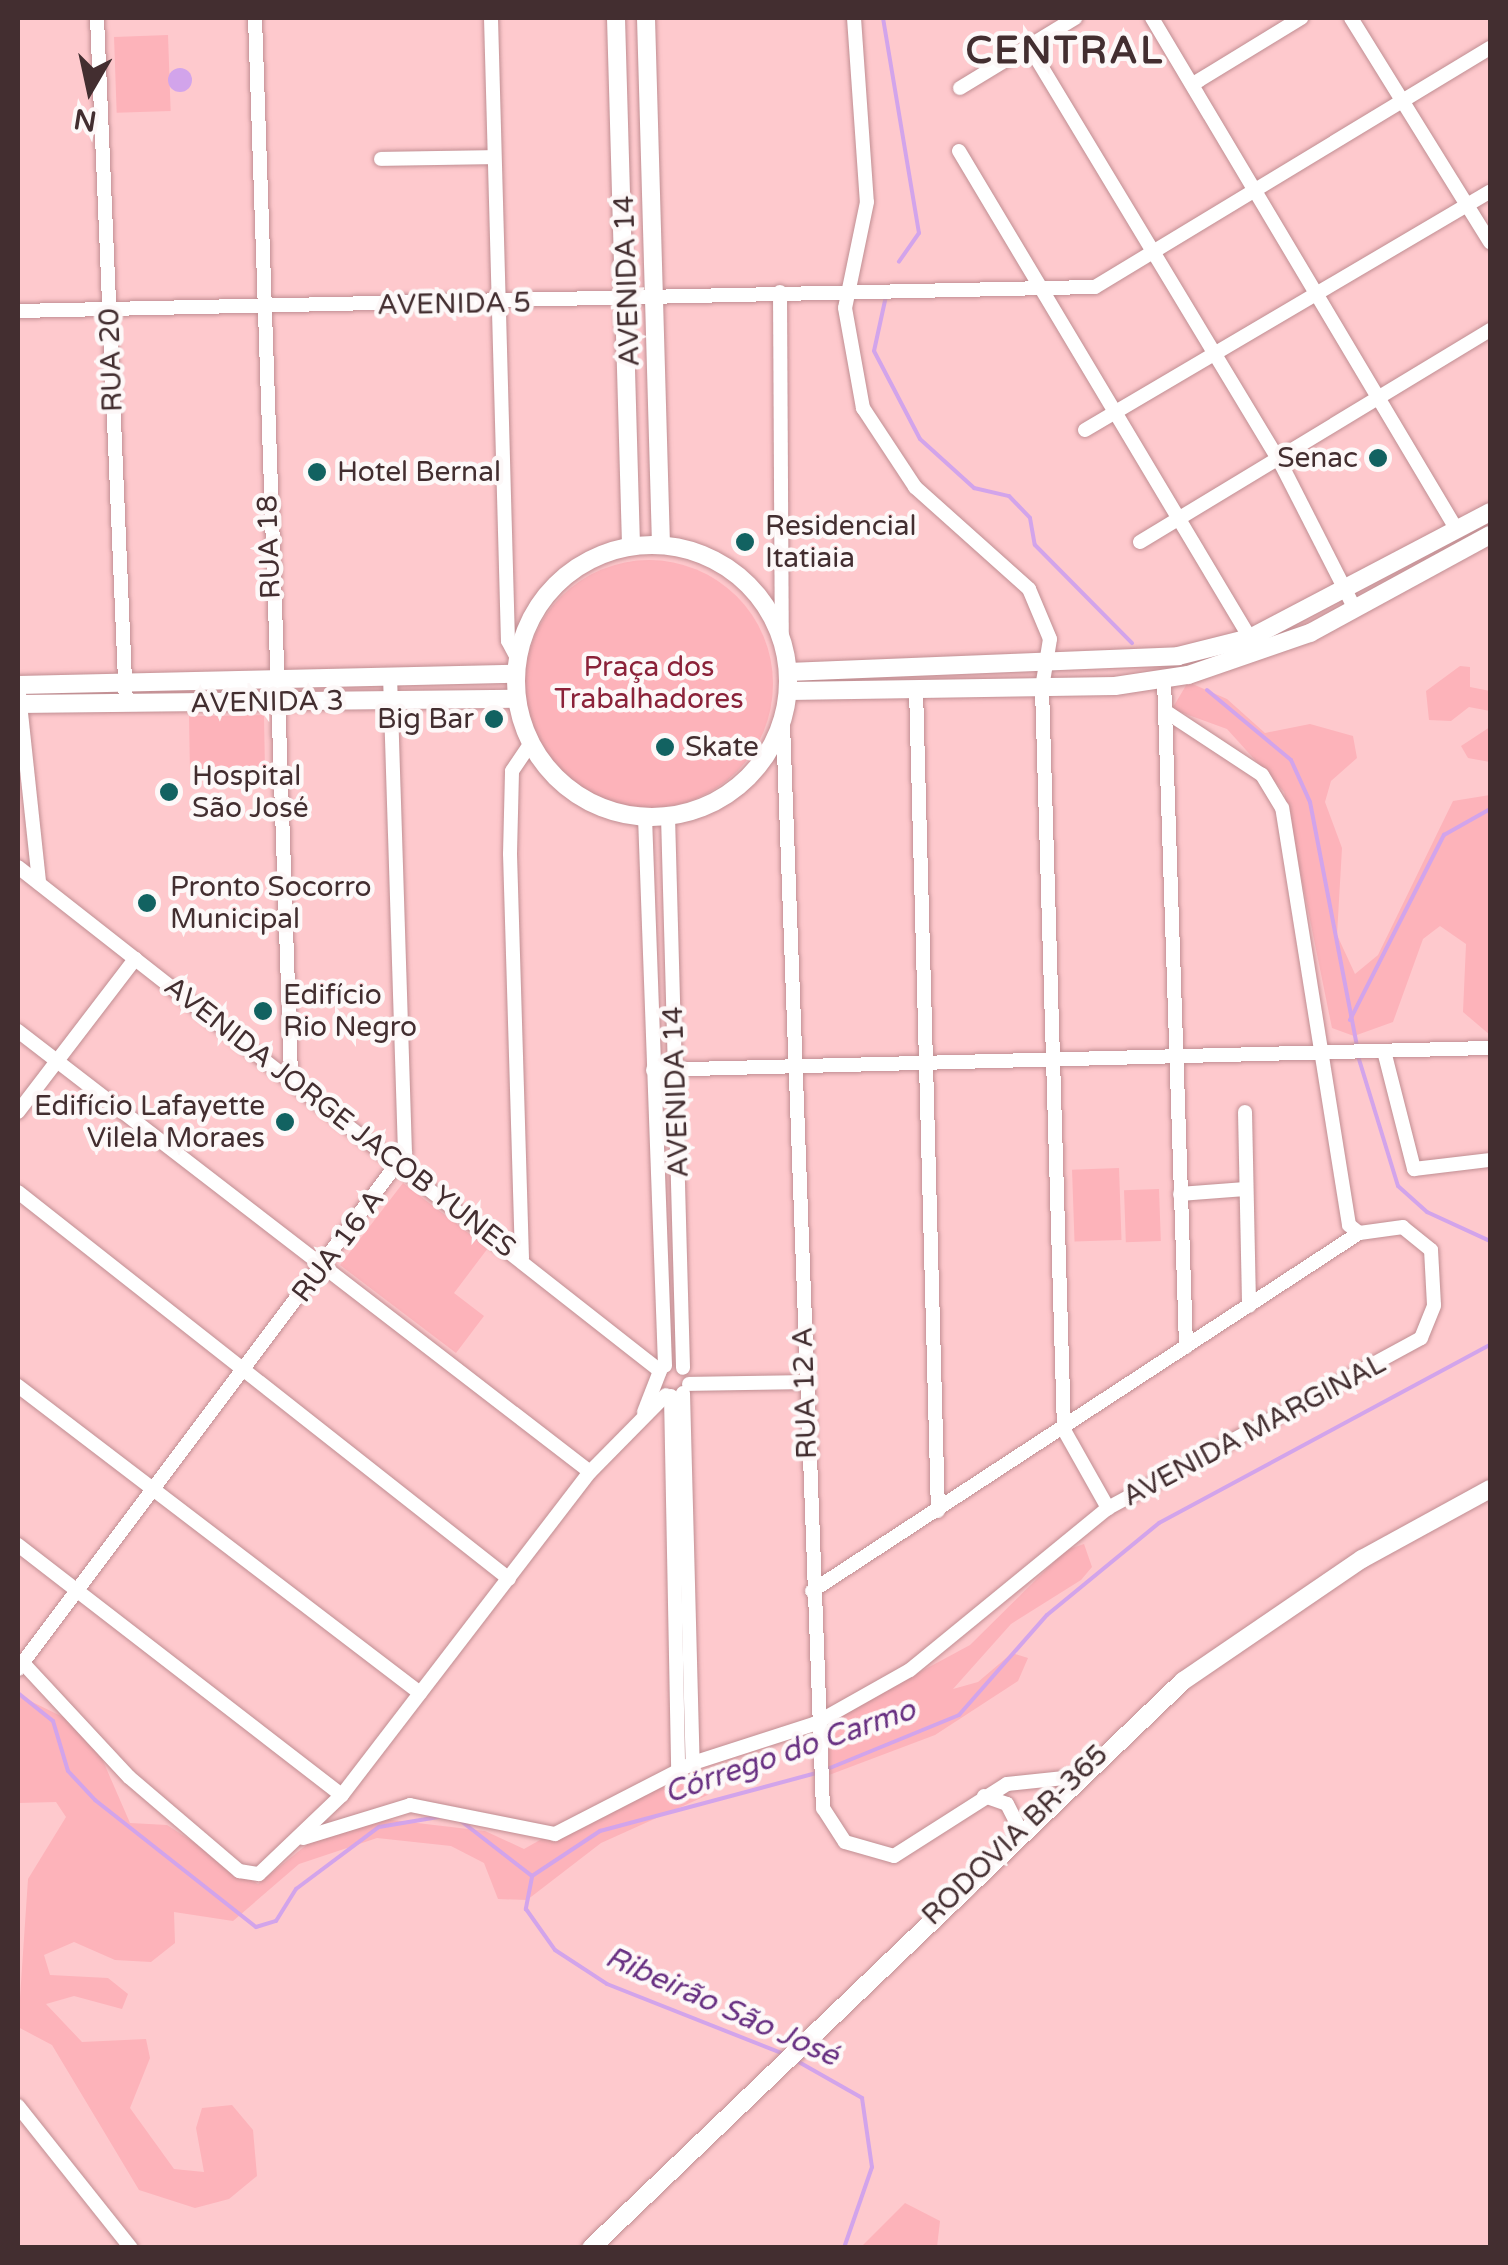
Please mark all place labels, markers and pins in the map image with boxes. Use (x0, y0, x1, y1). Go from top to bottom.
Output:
place label: Senac (1277, 441, 1358, 475)
marker: Senac (1367, 447, 1389, 469)
place label: Hotel Bernal (337, 455, 501, 489)
marker: Hotel Bernal (306, 461, 328, 483)
place label: Residencial Itatiaia (765, 509, 916, 575)
marker: Residencial Itatiaia (734, 531, 756, 553)
place label: Big Bar (377, 702, 474, 736)
marker: Big Bar (483, 708, 505, 730)
place label: Skate (685, 730, 759, 764)
marker: Skate (654, 736, 676, 758)
place label: Hospital São José (192, 759, 309, 825)
marker: Hospital São José (156, 779, 182, 805)
place label: Pronto Socorro Municipal (170, 870, 372, 936)
marker: Pronto Socorro Municipal (134, 890, 160, 916)
place label: Edifício Rio Negro (283, 978, 417, 1044)
marker: Edifício Rio Negro (252, 1000, 274, 1022)
place label: Edifício Lafayette Vilela Moraes (34, 1089, 265, 1155)
marker: Edifício Lafayette Vilela Moraes (274, 1111, 296, 1133)

